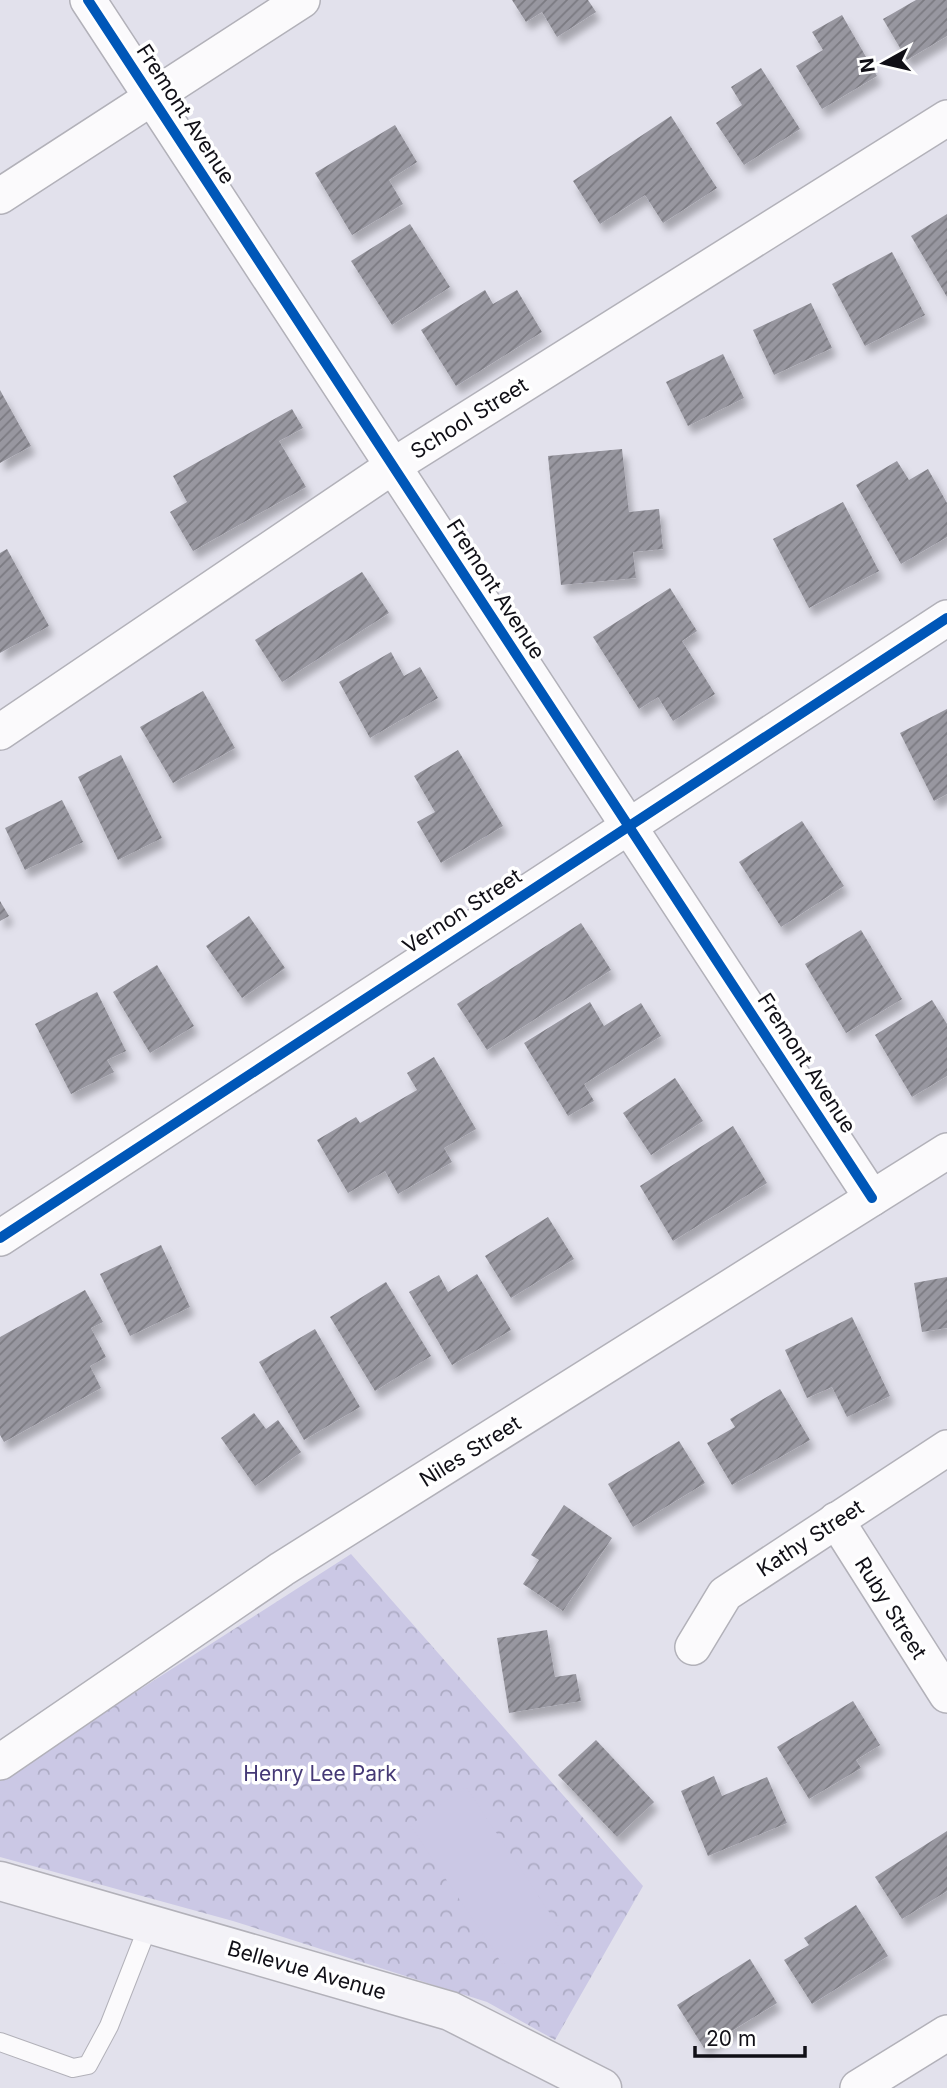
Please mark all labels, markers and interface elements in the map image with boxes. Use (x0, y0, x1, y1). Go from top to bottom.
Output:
north arrow (849, 28, 919, 98)
street label: Fremont Avenue (132, 39, 240, 189)
text: N (855, 57, 880, 74)
street label: School Street (406, 372, 532, 464)
street label: Fremont Avenue (442, 514, 550, 664)
street label: Vernon Street (398, 863, 526, 959)
street label: Fremont Avenue (753, 988, 861, 1138)
street label: Niles Street (415, 1410, 525, 1492)
street label: Kathy Street (752, 1494, 868, 1582)
street label: Ruby Street (850, 1552, 932, 1664)
park label: Henry Lee Park (243, 1761, 397, 1786)
street label: Bellevue Avenue (225, 1935, 389, 2005)
scale bar (695, 2014, 805, 2058)
text: 20 m (706, 2026, 756, 2051)

